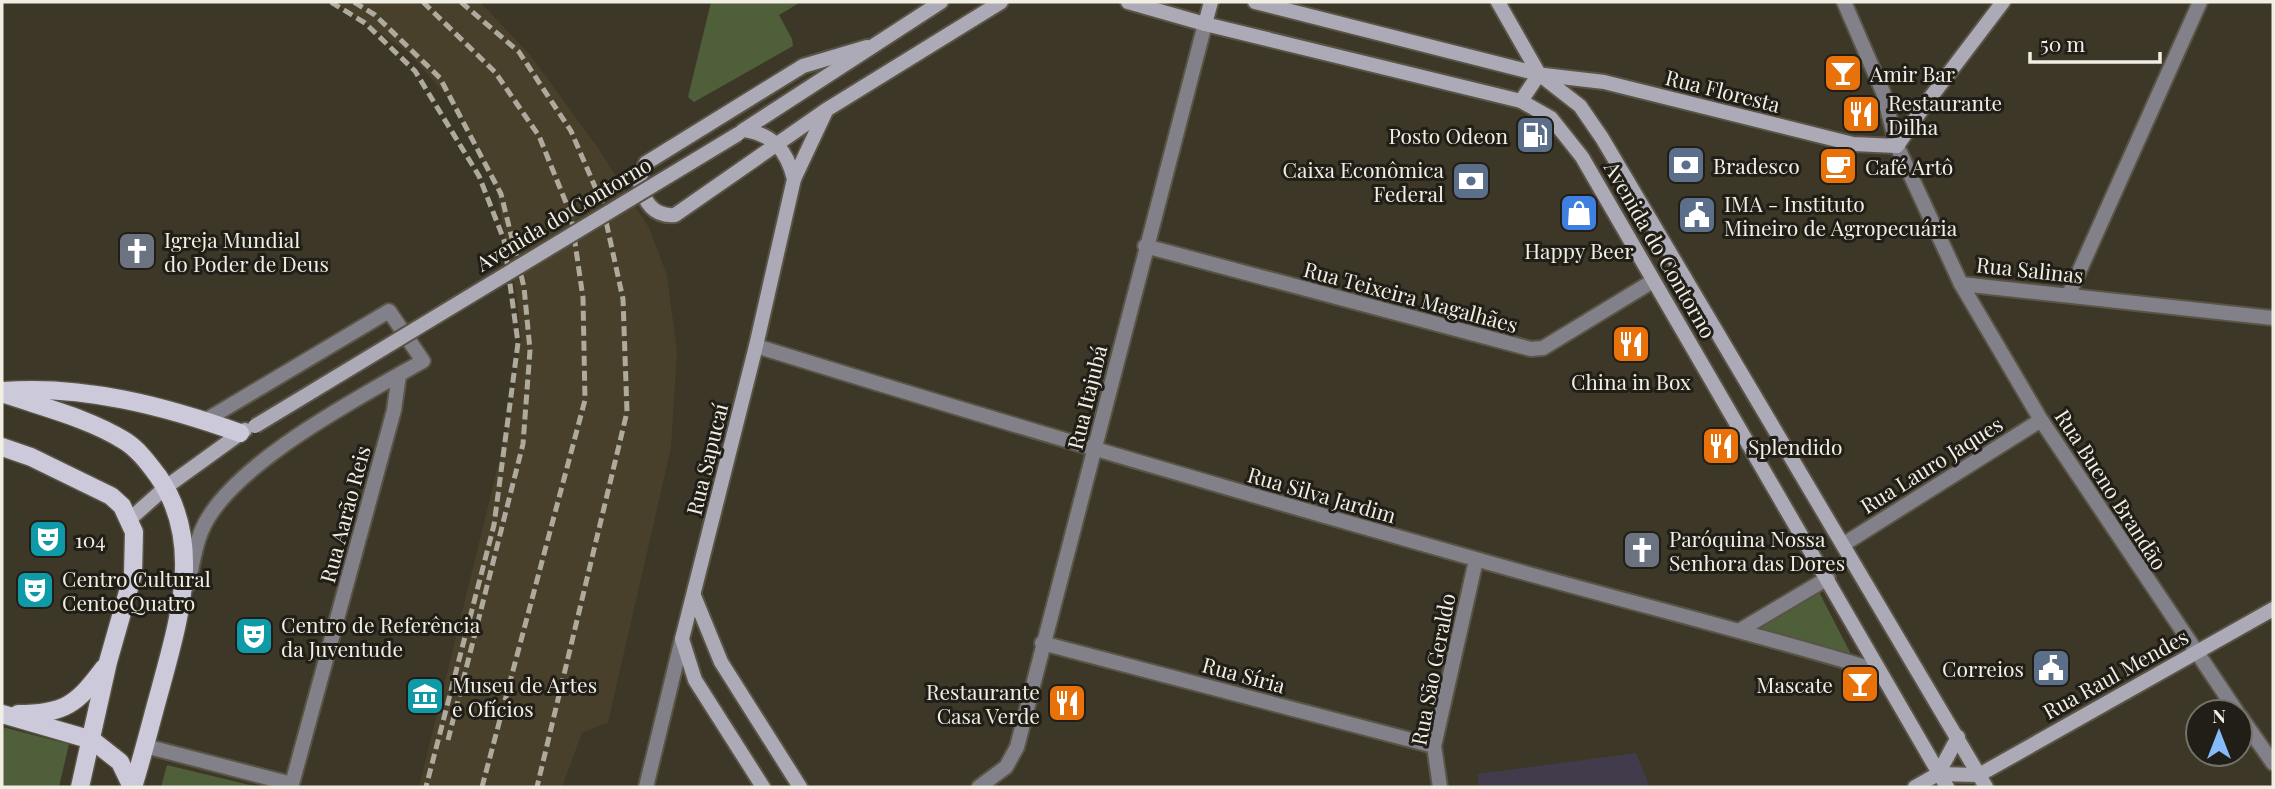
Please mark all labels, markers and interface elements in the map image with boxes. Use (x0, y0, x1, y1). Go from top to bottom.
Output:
scale bar (2030, 21, 2160, 65)
text: 50 m (2040, 29, 2086, 57)
bar icon: Amir Bar (1822, 52, 1864, 94)
place label: Amir Bar (1869, 59, 1956, 87)
street label: Rua Floresta (1663, 62, 1784, 118)
place label: Restaurante Dilha (1888, 88, 2002, 140)
restaurant icon: Restaurante Dilha (1840, 93, 1882, 135)
fuel station icon: Posto Odeon (1514, 114, 1556, 156)
place label: Posto Odeon (1388, 121, 1508, 149)
bank icon: Bradesco (1665, 144, 1707, 186)
cafe icon: Café Artô (1817, 145, 1859, 187)
street label: Avenida do Contorno (469, 149, 656, 277)
place label: Bradesco (1713, 151, 1800, 179)
place label: Café Artô (1865, 152, 1953, 180)
place label: Caixa Econômica Federal (1283, 155, 1445, 207)
street label: Avenida do Contorno (1598, 155, 1723, 343)
bank icon: Caixa Econômica Federal (1450, 160, 1492, 202)
place label: IMA - Instituto Mineiro de Agropecuária (1724, 189, 1958, 241)
shop icon: Happy Beer (1558, 192, 1600, 234)
public building icon: IMA - Instituto Mineiro de Agropecuária (1676, 194, 1718, 236)
place label: Igreja Mundial do Poder de Deus (164, 225, 329, 277)
church icon: Igreja Mundial do Poder de Deus (116, 230, 158, 272)
place label: Happy Beer (1524, 236, 1634, 264)
street label: Rua Salinas (1975, 249, 2085, 289)
street label: Rua Teixeira Magalhães (1301, 254, 1521, 338)
restaurant icon: China in Box (1610, 323, 1652, 365)
street label: Rua Itajubá (1060, 342, 1113, 452)
place label: China in Box (1571, 367, 1691, 395)
street label: Rua Sapucaí (679, 400, 733, 518)
street label: Rua Bueno Brandão (2050, 403, 2174, 575)
street label: Rua Lauro Jaques (1855, 409, 2007, 519)
restaurant icon: Splendido (1700, 425, 1742, 467)
place label: Splendido (1748, 432, 1843, 460)
street label: Rua Aarão Reis (312, 442, 376, 586)
street label: Rua Silva Jardim (1245, 459, 1400, 529)
theatre icon: 104 (27, 518, 69, 560)
place label: Paróquina Nossa Senhora das Dores (1669, 524, 1845, 576)
place label: 104 (75, 525, 106, 553)
church icon: Paróquina Nossa Senhora das Dores (1621, 529, 1663, 571)
place label: Centro Cultural CentoeQuatro (62, 564, 211, 616)
theatre icon: Centro Cultural CentoeQuatro (14, 569, 56, 611)
street label: Rua São Geraldo (1404, 591, 1460, 747)
place label: Centro de Referência da Juventude (281, 610, 481, 662)
theatre icon: Centro de Referência da Juventude (233, 615, 275, 657)
street label: Rua Raul Mendes (2037, 621, 2193, 725)
public building icon: Correios (2030, 647, 2072, 689)
street label: Rua Síria (1199, 650, 1289, 699)
place label: Correios (1942, 654, 2024, 682)
bar icon: Mascate (1839, 663, 1881, 705)
place label: Museu de Artes e Ofícios (452, 670, 597, 722)
place label: Mascate (1756, 670, 1833, 698)
museum icon: Museu de Artes e Ofícios (404, 675, 446, 717)
place label: Restaurante Casa Verde (926, 677, 1040, 729)
restaurant icon: Restaurante Casa Verde (1046, 682, 1088, 724)
north arrow (2184, 698, 2254, 768)
text: N (2212, 702, 2226, 728)

